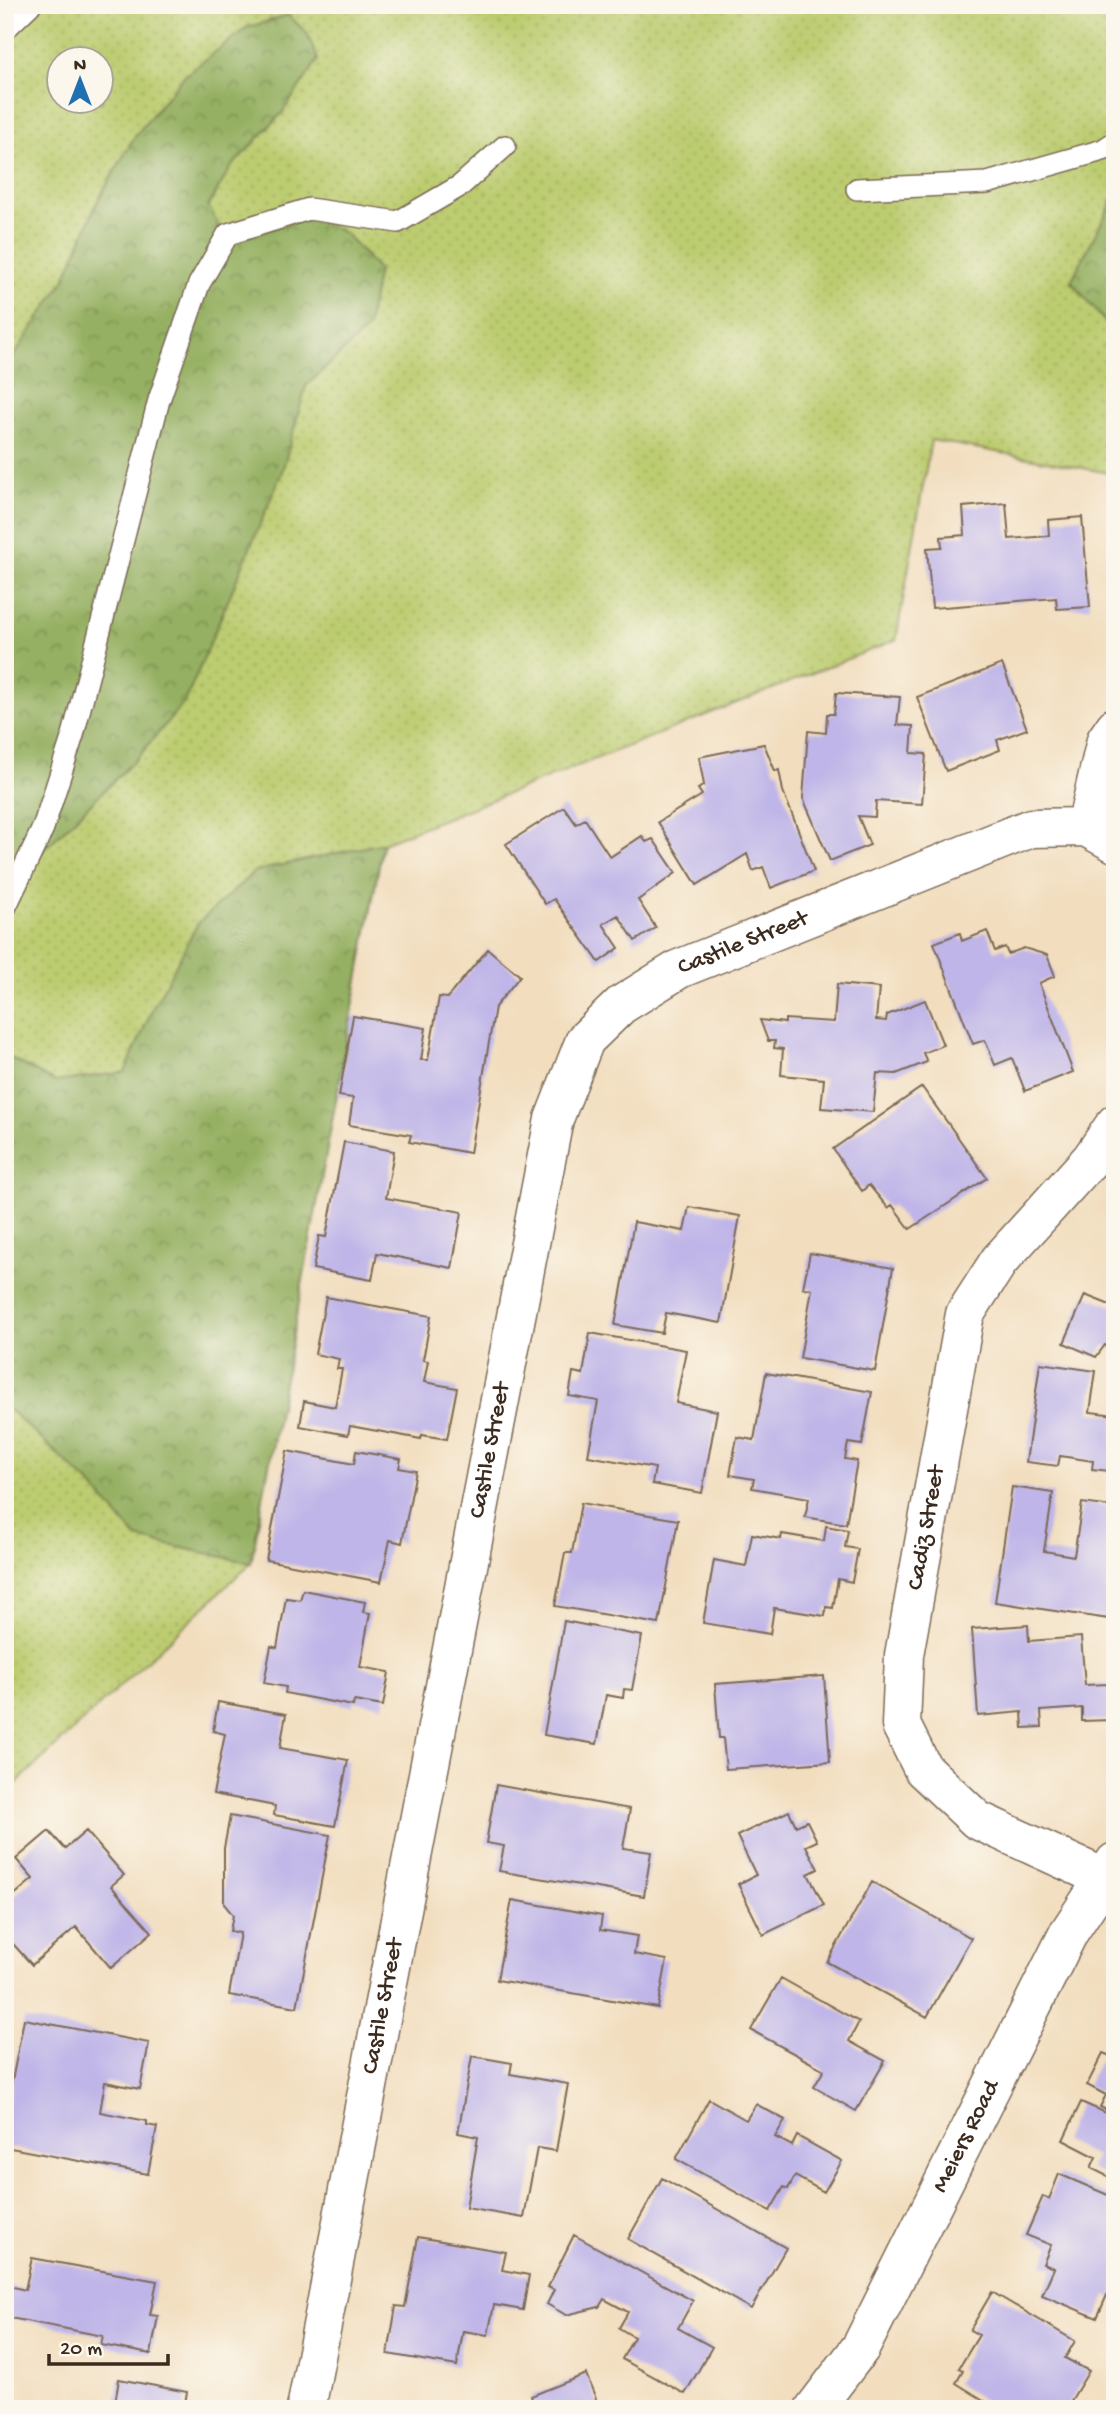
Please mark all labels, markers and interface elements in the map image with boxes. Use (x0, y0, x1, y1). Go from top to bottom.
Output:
north arrow (46, 46, 116, 116)
text: N (74, 55, 86, 78)
street label: Castile Street (674, 903, 814, 982)
street label: Castile Street (463, 1378, 518, 1521)
street label: Cadiz Street (901, 1461, 952, 1592)
street label: Castile Street (356, 1934, 411, 2077)
street label: Meiers Road (926, 2074, 1008, 2198)
scale bar (49, 2323, 168, 2367)
text: 20 m (60, 2338, 102, 2363)

